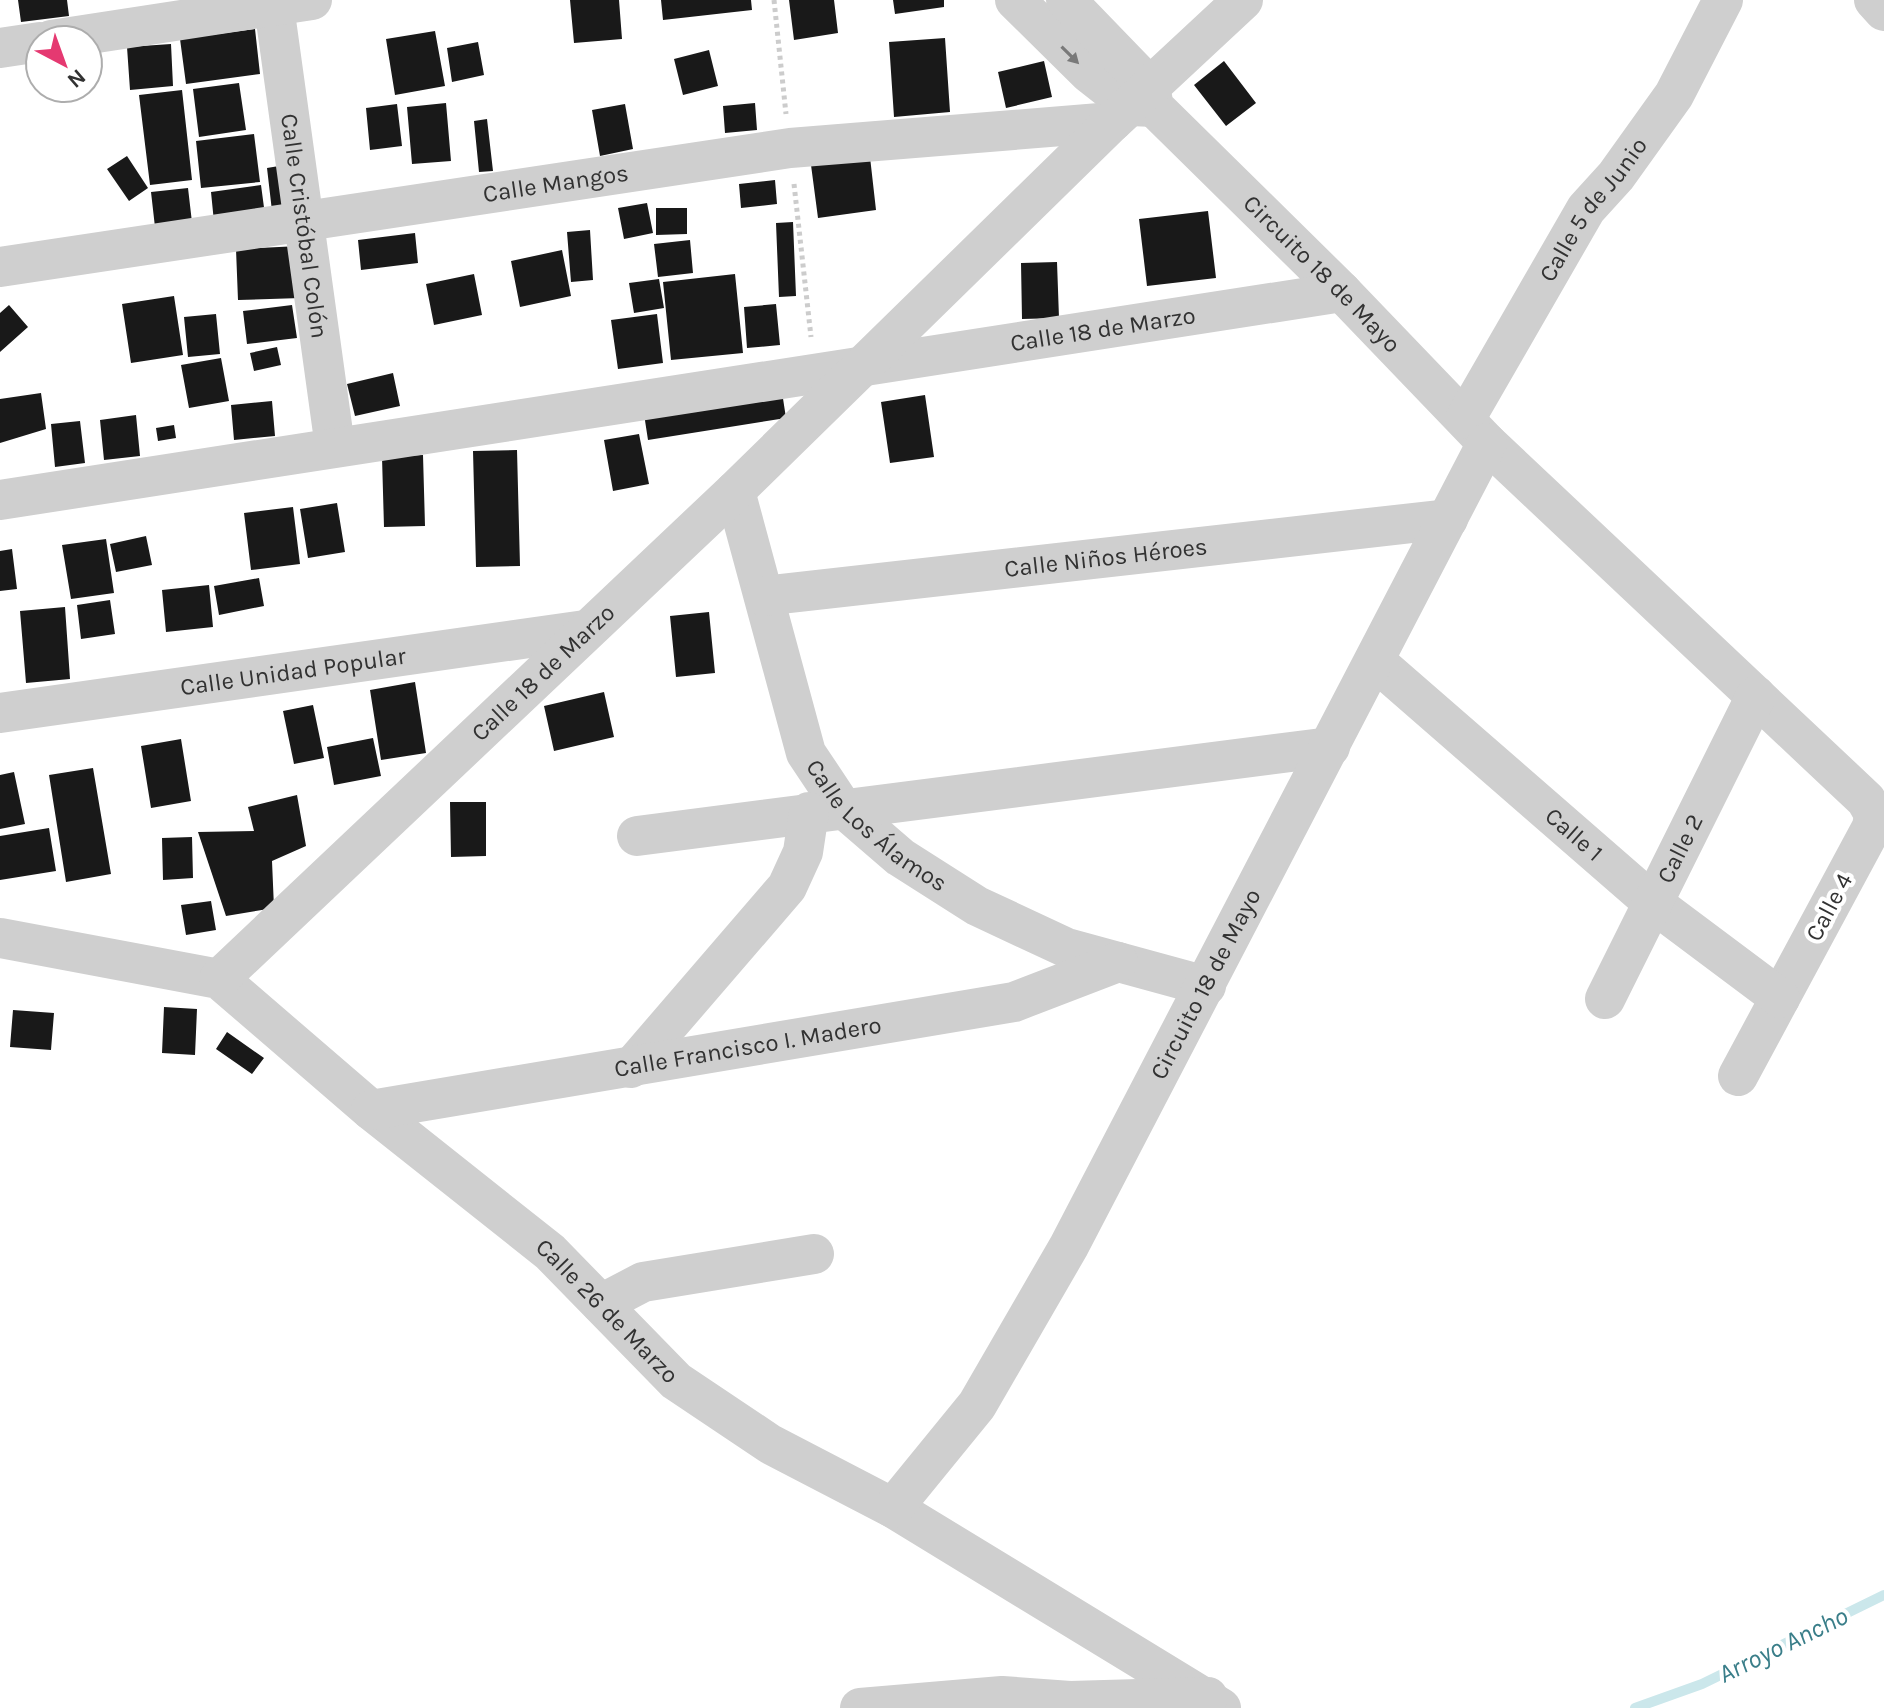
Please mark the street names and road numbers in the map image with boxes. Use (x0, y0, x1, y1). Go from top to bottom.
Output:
street label: Calle Cristóbal Colón (275, 112, 334, 340)
street label: Calle 5 de Junio (1533, 132, 1653, 286)
street label: Calle Mangos (481, 159, 630, 208)
street label: Circuito 18 de Mayo (1238, 189, 1406, 358)
street label: Calle 18 de Marzo (1008, 301, 1197, 357)
street label: Calle Niños Héroes (1003, 532, 1209, 583)
street label: Calle 18 de Marzo (466, 598, 621, 747)
street label: Calle Unidad Popular (178, 642, 408, 701)
street label: Calle Los Álamos (800, 754, 952, 897)
street label: Calle 1 (1540, 802, 1609, 867)
street label: Calle 2 (1651, 810, 1709, 888)
street label: Calle 4 (1800, 868, 1858, 946)
street label: Circuito 18 de Mayo (1144, 884, 1267, 1084)
street label: Calle Francisco I. Madero (612, 1011, 883, 1083)
street label: Calle 26 de Marzo (530, 1232, 684, 1389)

